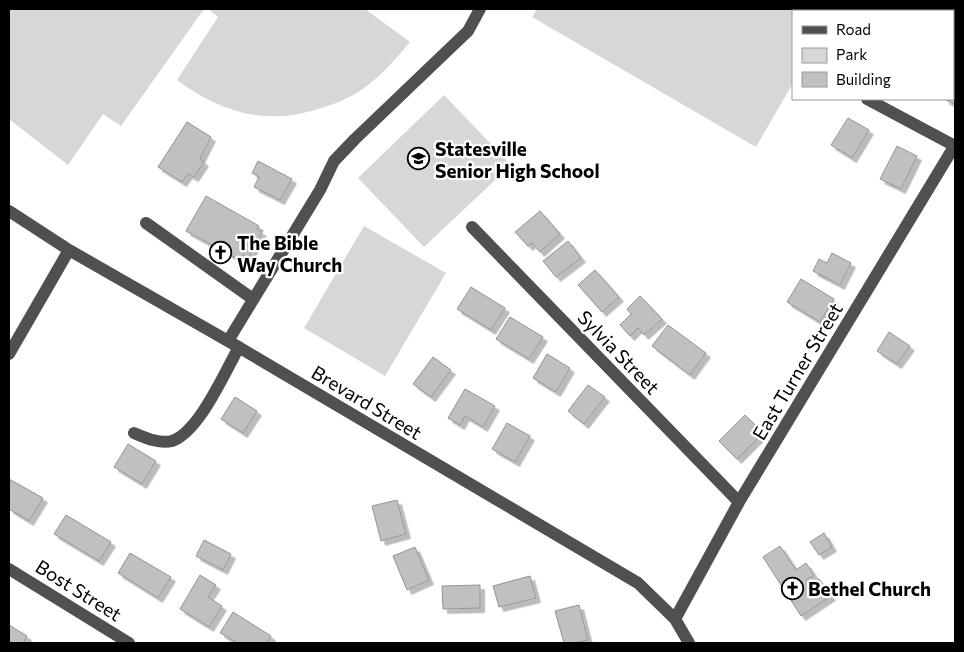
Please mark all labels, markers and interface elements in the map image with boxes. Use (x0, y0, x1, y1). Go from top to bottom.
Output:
legend (792, 10, 954, 100)
text: Road (836, 20, 871, 38)
text: Park (836, 45, 867, 63)
text: Building (836, 70, 891, 88)
place label: Statesville Senior High School (435, 137, 600, 182)
school or university icon: Statesville Senior High School (407, 147, 431, 171)
place label: The Bible Way Church (237, 231, 342, 276)
church icon: The Bible Way Church (209, 241, 233, 265)
street label: East Turner Street (747, 298, 847, 444)
street label: Sylvia Street (573, 305, 665, 399)
street label: Brevard Street (308, 360, 426, 444)
street label: Bost Street (32, 555, 126, 626)
church icon: Bethel Church (780, 576, 804, 600)
place label: Bethel Church (808, 577, 931, 600)

